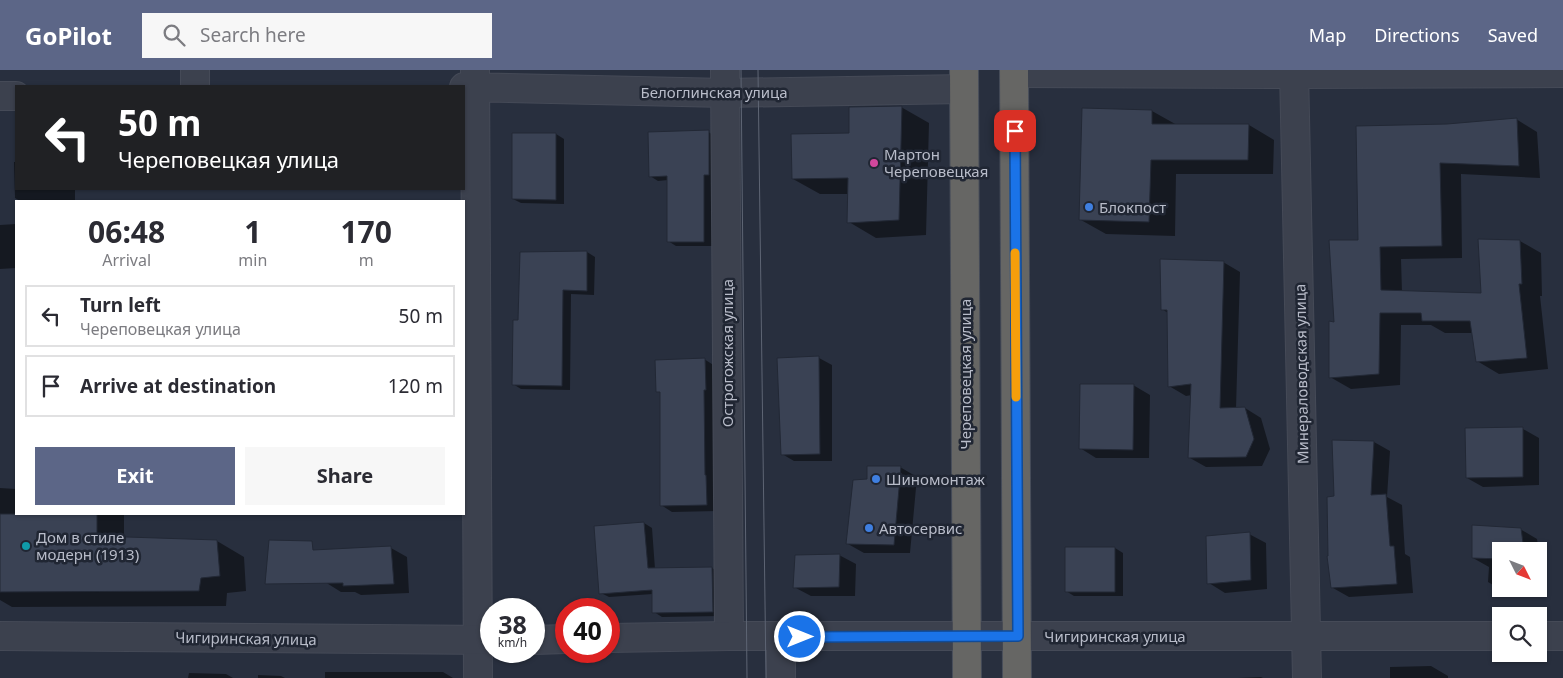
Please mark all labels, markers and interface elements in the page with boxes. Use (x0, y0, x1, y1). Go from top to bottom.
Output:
search box (142, 13, 492, 58)
text: GoPilot (25, 19, 112, 52)
icon: search (160, 21, 188, 49)
text: Search here (200, 22, 306, 48)
text: Map (1309, 23, 1346, 47)
text: Directions (1374, 23, 1460, 47)
text: Saved (1488, 23, 1538, 47)
street label: Белоглинская улица (640, 82, 788, 102)
text: 50 m (118, 99, 201, 146)
icon: left (35, 105, 100, 170)
pin (994, 110, 1036, 152)
icon: arrive (1001, 117, 1029, 145)
text: Череповецкая улица (118, 144, 339, 174)
place label: Мартон Череповецкая (884, 144, 988, 181)
marker: Мартон Череповецкая (868, 157, 880, 169)
place label: Блокпост (1099, 197, 1166, 217)
marker: Блокпост (1083, 201, 1095, 213)
text: 06:48 (88, 211, 165, 252)
text: 1 (244, 211, 261, 252)
text: 170 (340, 211, 392, 252)
text: Arrival (102, 249, 151, 271)
text: min (238, 249, 267, 271)
text: m (359, 249, 374, 271)
street label: Острогожская улица (717, 279, 737, 427)
street label: Минераловодская улица (1289, 284, 1313, 464)
text: Turn left (80, 292, 161, 318)
street label: Череповецкая улица (955, 299, 975, 449)
icon: left (37, 302, 65, 330)
text: 50 m (399, 303, 443, 329)
text: Череповецкая улица (80, 318, 241, 340)
icon: arrive (37, 372, 65, 400)
text: Arrive at destination (80, 373, 276, 399)
text: 120 m (388, 373, 443, 399)
button: Exit (35, 447, 235, 505)
button: Share (245, 447, 445, 505)
place label: Шиномонтаж (886, 469, 986, 489)
marker: Шиномонтаж (870, 473, 882, 485)
place label: Автосервис (879, 518, 962, 538)
marker: Автосервис (863, 522, 875, 534)
place label: Дом в стиле модерн (1913) (36, 527, 139, 564)
marker: Дом в стиле модерн (1913) (20, 540, 32, 552)
north arrow (1492, 542, 1548, 598)
map controls (1492, 542, 1547, 662)
speed limit sign: 40 (555, 598, 620, 663)
text: 38 (498, 607, 527, 641)
button: search (1492, 607, 1547, 662)
position arrow (773, 610, 825, 662)
street label: Чигиринская улица (1044, 626, 1186, 646)
street label: Чигиринская улица (175, 627, 317, 649)
text: km/h (498, 634, 527, 651)

